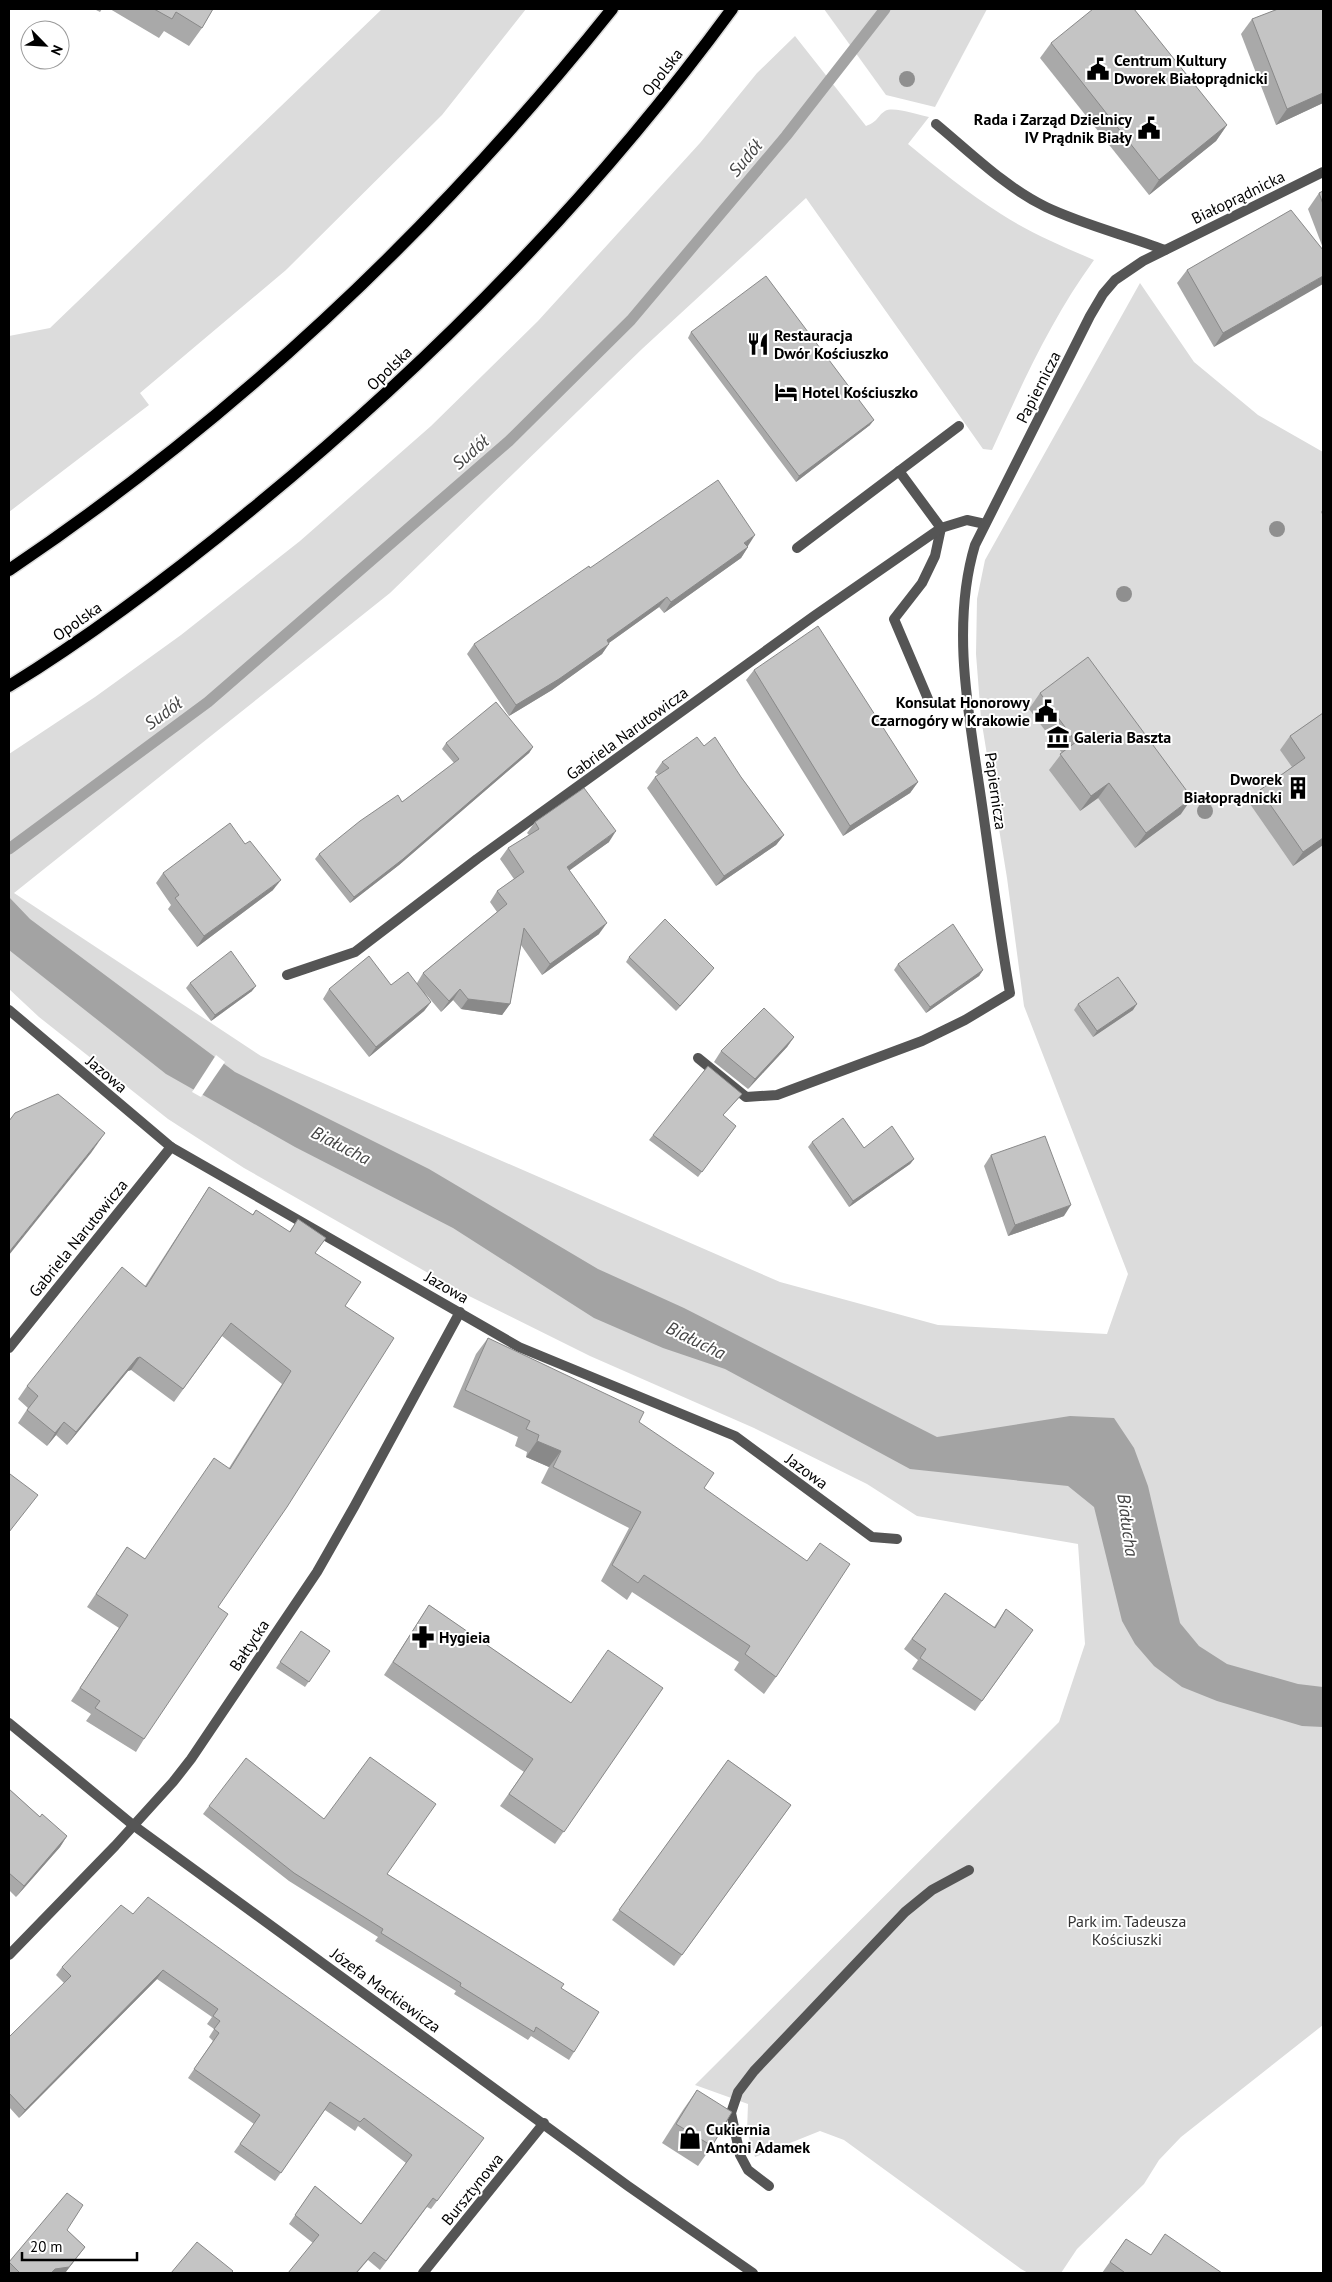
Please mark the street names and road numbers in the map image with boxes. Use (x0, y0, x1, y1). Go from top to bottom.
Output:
street label: Opolska (637, 44, 687, 100)
street label: Białoprądnicka (1188, 166, 1288, 228)
street label: Opolska (362, 342, 416, 394)
street label: Papiernicza (1011, 348, 1065, 426)
street label: Opolska (49, 597, 105, 645)
street label: Gabriela Narutowicza (562, 682, 692, 784)
street label: Papiernicza (981, 751, 1011, 831)
street label: Jazowa (82, 1050, 132, 1097)
street label: Gabriela Narutowicza (24, 1175, 132, 1301)
street label: Jazowa (421, 1266, 473, 1308)
street label: Jazowa (781, 1448, 832, 1493)
street label: Bałtycka (225, 1616, 273, 1674)
street label: Józefa Mackiewicza (326, 1943, 445, 2037)
street label: Bursztynowa (437, 2149, 507, 2229)

